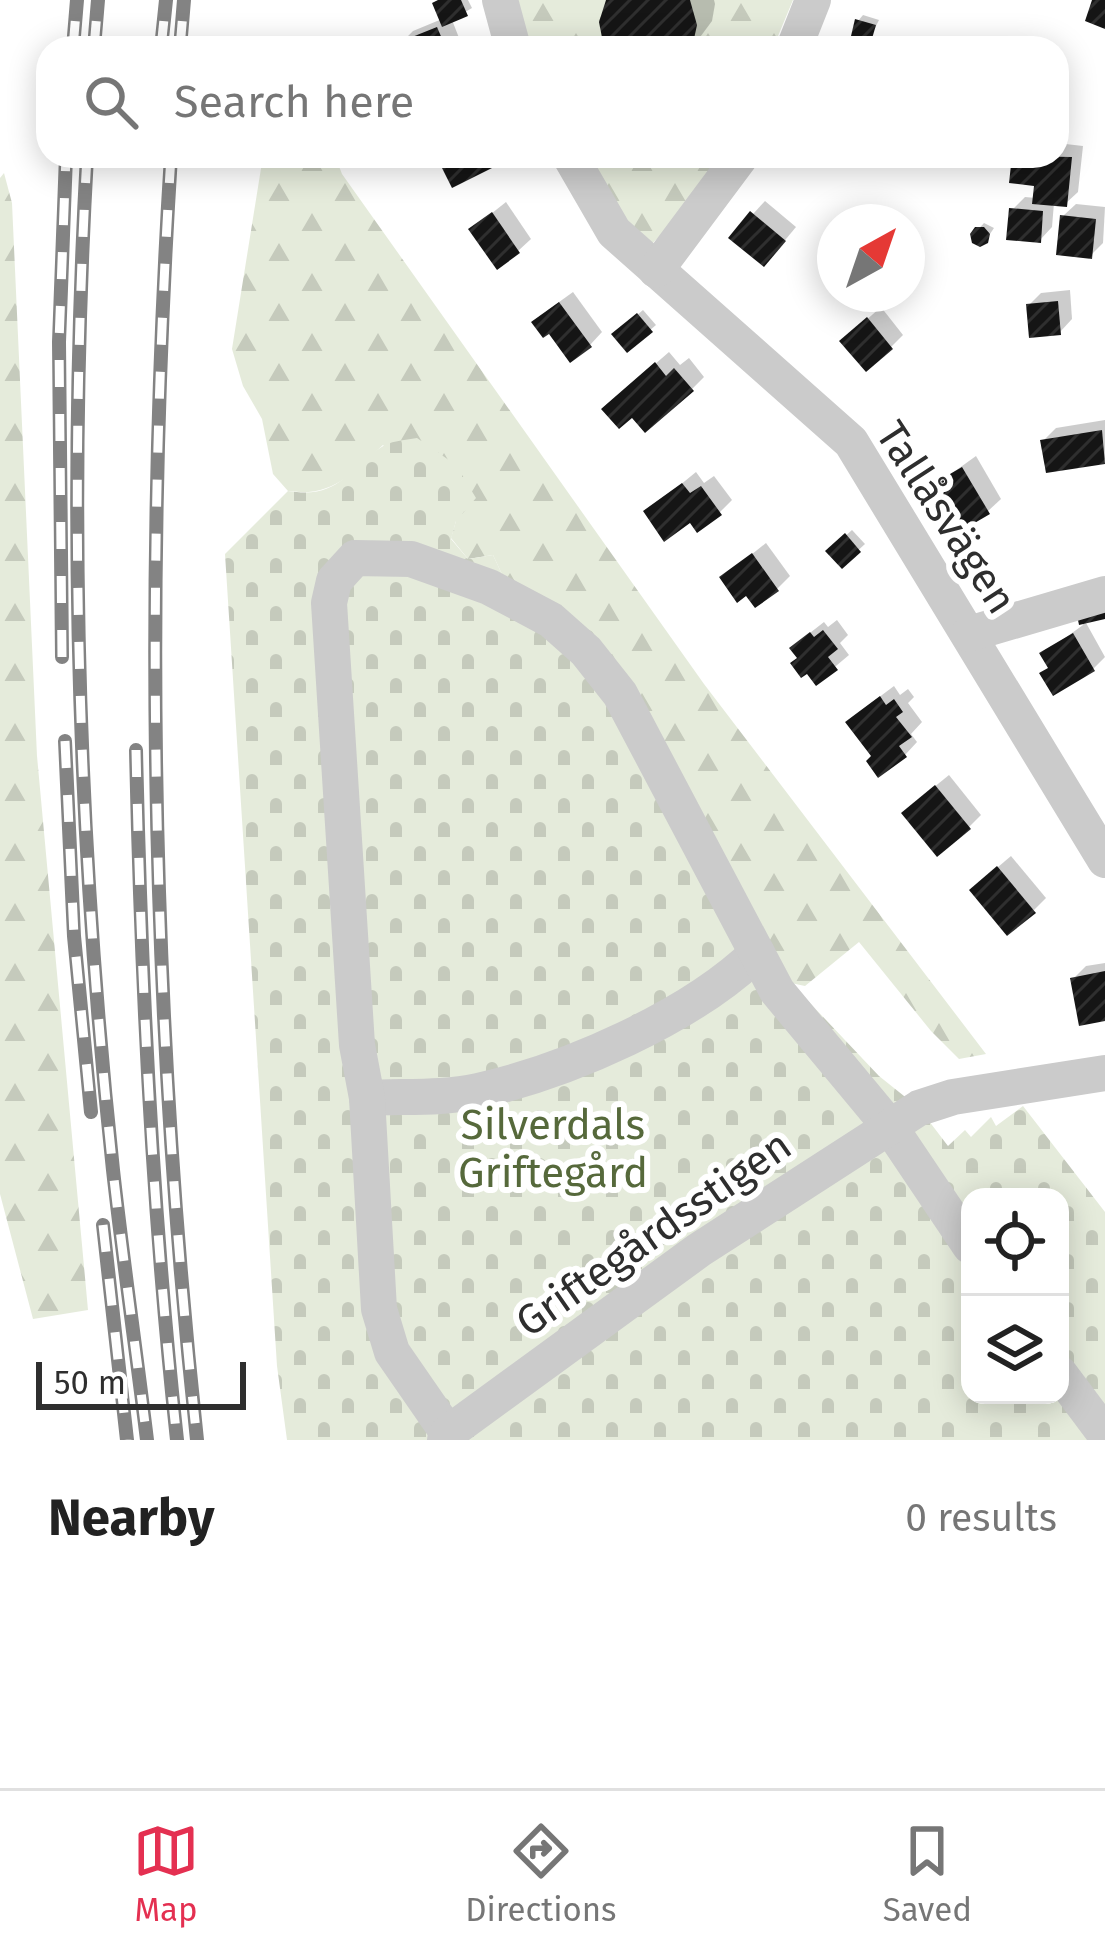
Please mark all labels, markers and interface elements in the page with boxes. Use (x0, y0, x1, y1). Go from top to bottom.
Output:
search box (36, 36, 1069, 168)
icon: search (78, 69, 144, 135)
text: Search here (174, 75, 414, 129)
north arrow (817, 204, 925, 312)
street label: Tallåsvägen (866, 412, 1027, 623)
park label: Silverdals Griftegård (458, 1100, 648, 1198)
street label: Griftegårdsstigen (506, 1120, 801, 1347)
map controls (961, 1188, 1069, 1404)
button: locate (961, 1188, 1069, 1296)
button: layers (961, 1296, 1069, 1404)
scale bar (36, 1356, 246, 1409)
text: 50 m (54, 1363, 126, 1403)
text: Nearby (48, 1487, 214, 1549)
text: 0 results (905, 1495, 1057, 1541)
tab: Map (133, 1818, 199, 1930)
tab: Directions (465, 1818, 617, 1930)
tab: Saved (883, 1818, 972, 1930)

